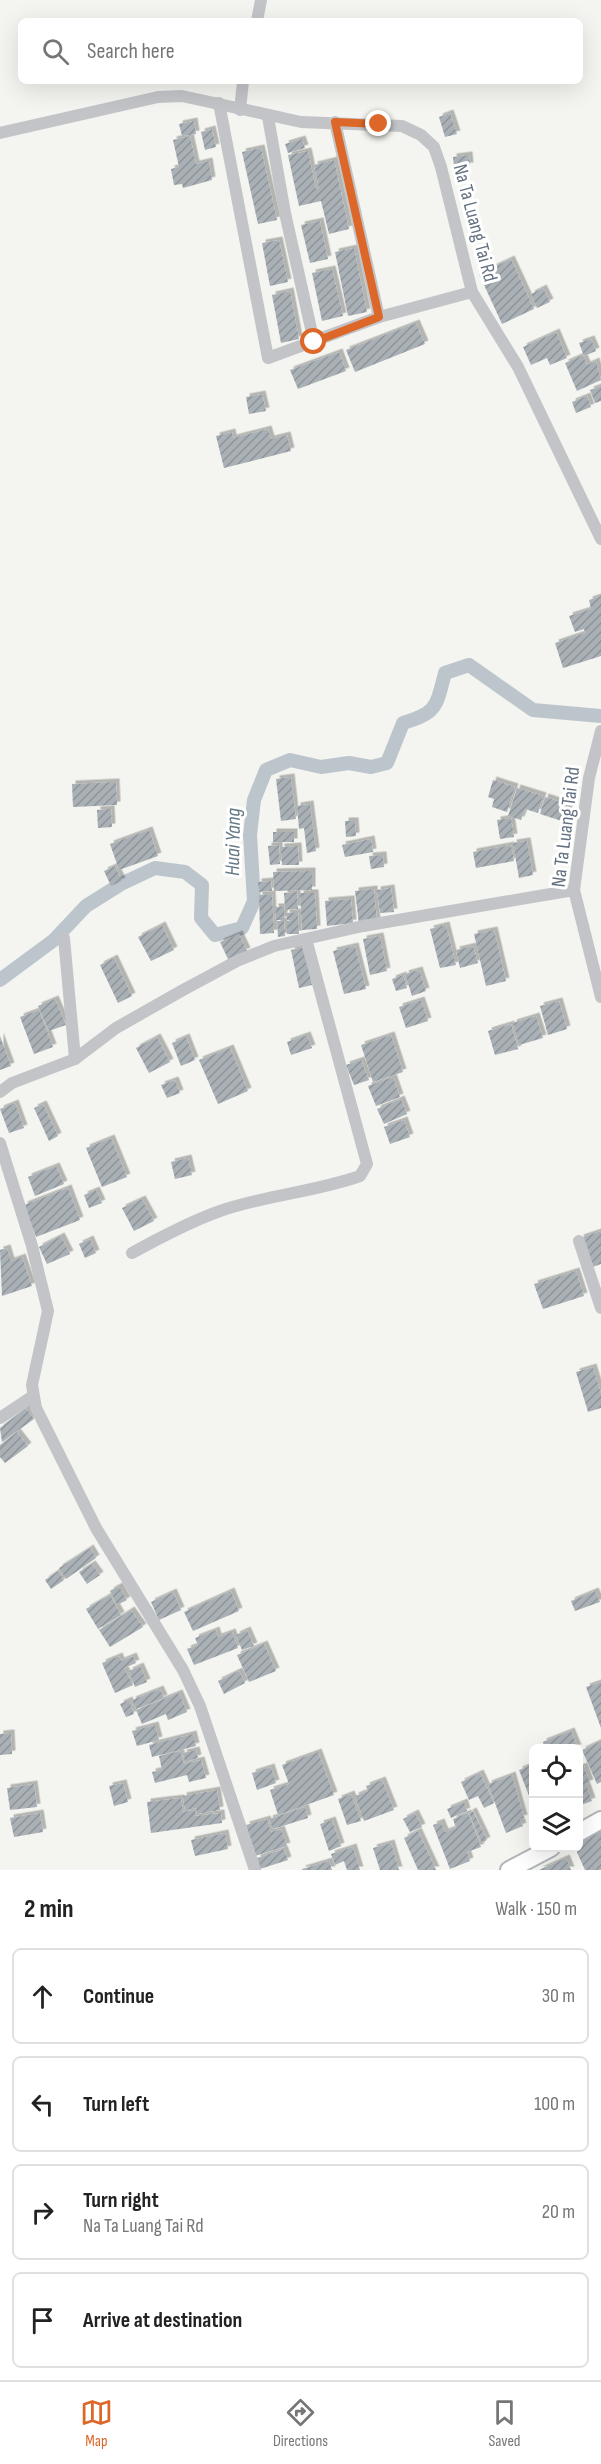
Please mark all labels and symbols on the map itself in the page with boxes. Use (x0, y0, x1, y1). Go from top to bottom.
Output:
route end (365, 110, 391, 136)
street label: Na Ta Luang Tai Rd (448, 162, 502, 284)
route start (300, 328, 326, 354)
street label: Na Ta Luang Tai Rd (547, 766, 585, 888)
water label: Huai Yang (220, 807, 246, 876)

